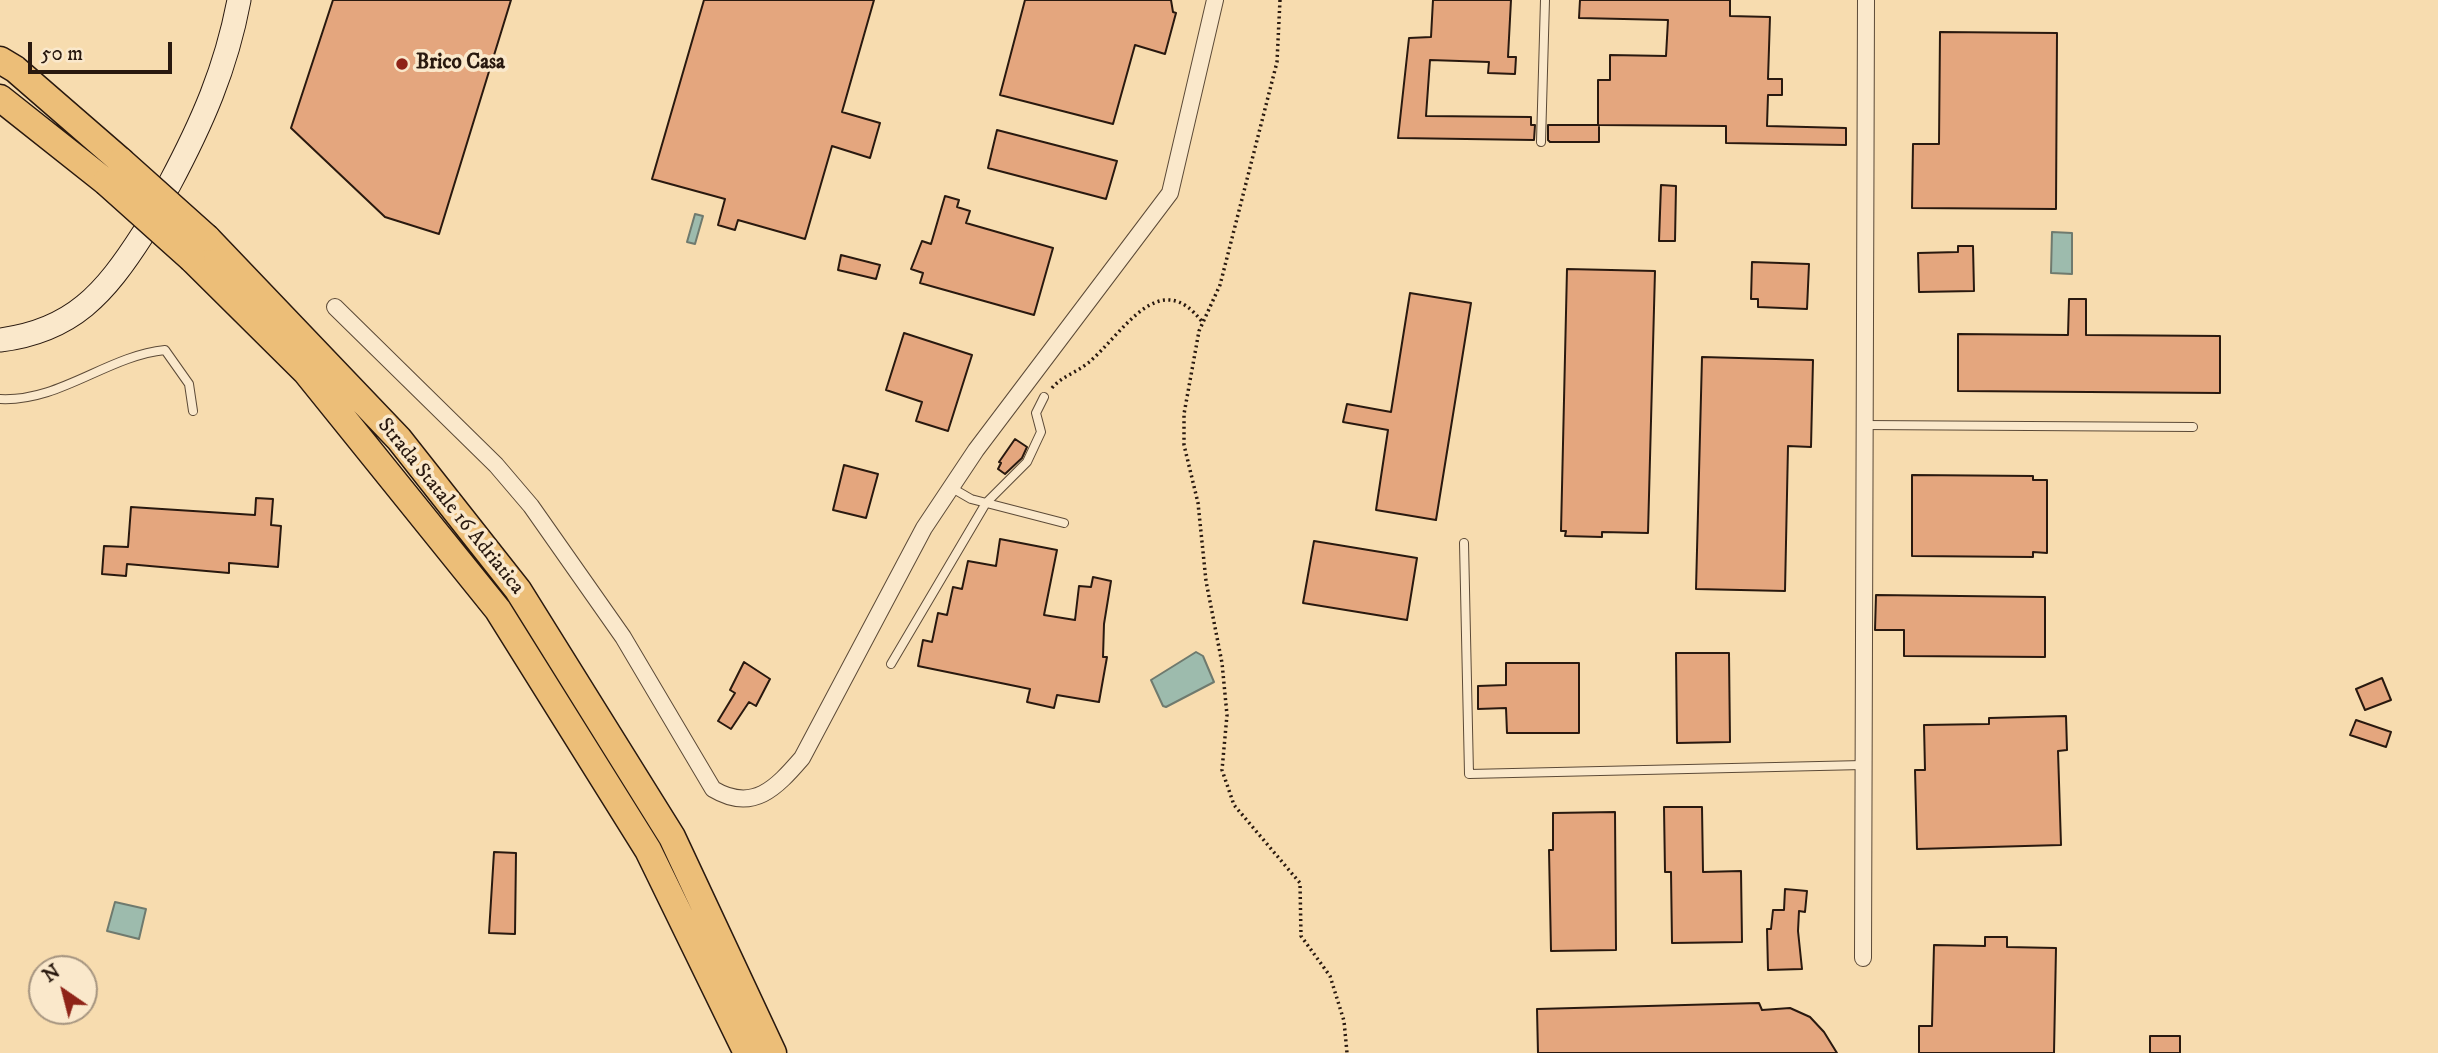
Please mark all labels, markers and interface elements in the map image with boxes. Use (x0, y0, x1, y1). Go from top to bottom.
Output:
scale bar (32, 28, 175, 72)
text: 50 m (41, 41, 83, 67)
place label: Brico Casa (416, 51, 505, 77)
marker: Brico Casa (394, 56, 410, 72)
street label: Strada Statale 16 Adriatica (371, 414, 529, 600)
north arrow (28, 955, 98, 1025)
text: N (39, 960, 65, 988)

